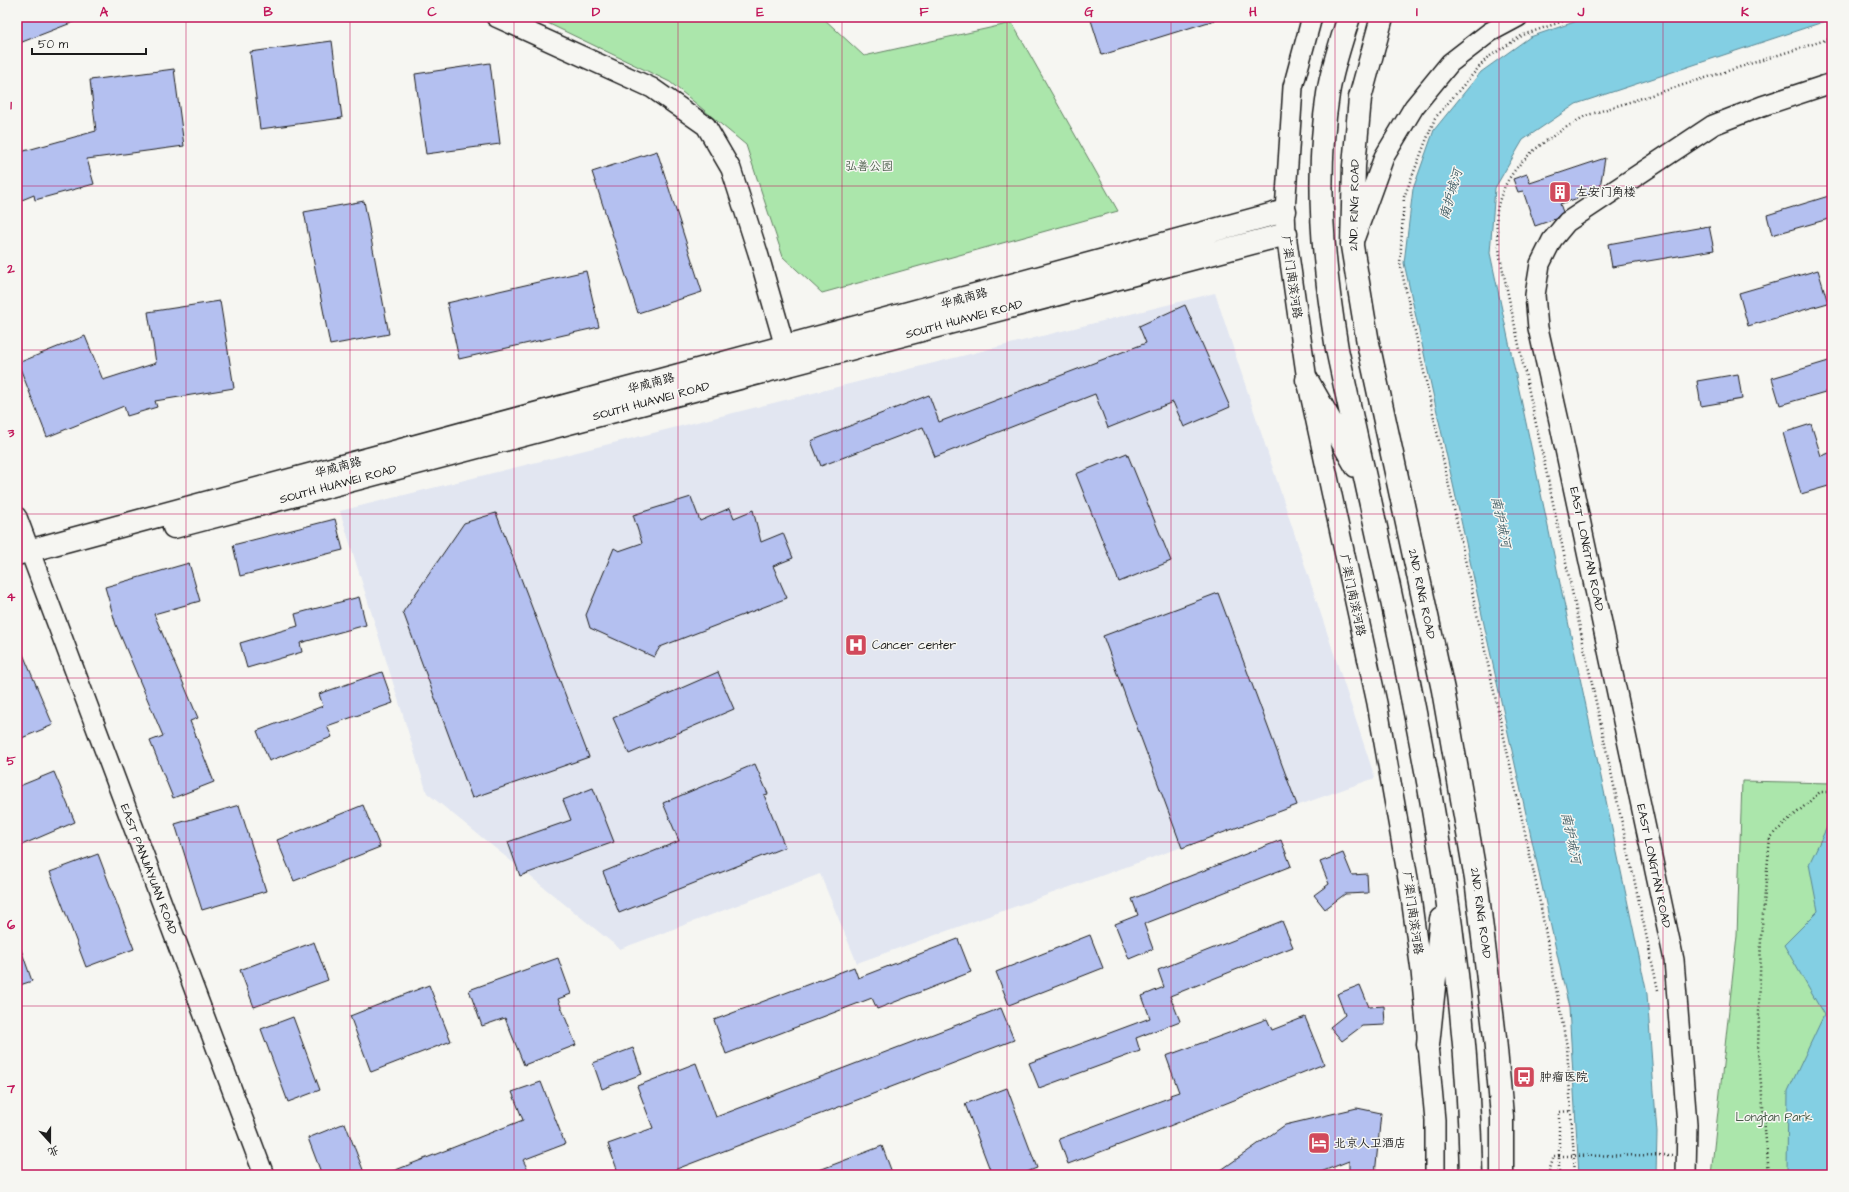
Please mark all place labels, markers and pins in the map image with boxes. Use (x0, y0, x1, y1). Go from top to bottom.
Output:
building icon: 左安门角楼 (1547, 179, 1573, 205)
place label: 左安门角楼 (1576, 184, 1636, 201)
hospital icon: Cancer center (843, 632, 869, 658)
place label: Cancer center (872, 637, 957, 654)
bus stop icon: 肿瘤医院 (1511, 1064, 1537, 1090)
place label: 肿瘤医院 (1539, 1069, 1588, 1086)
hotel icon: 北京人卫酒店 (1306, 1130, 1332, 1156)
place label: 北京人卫酒店 (1334, 1135, 1406, 1152)

